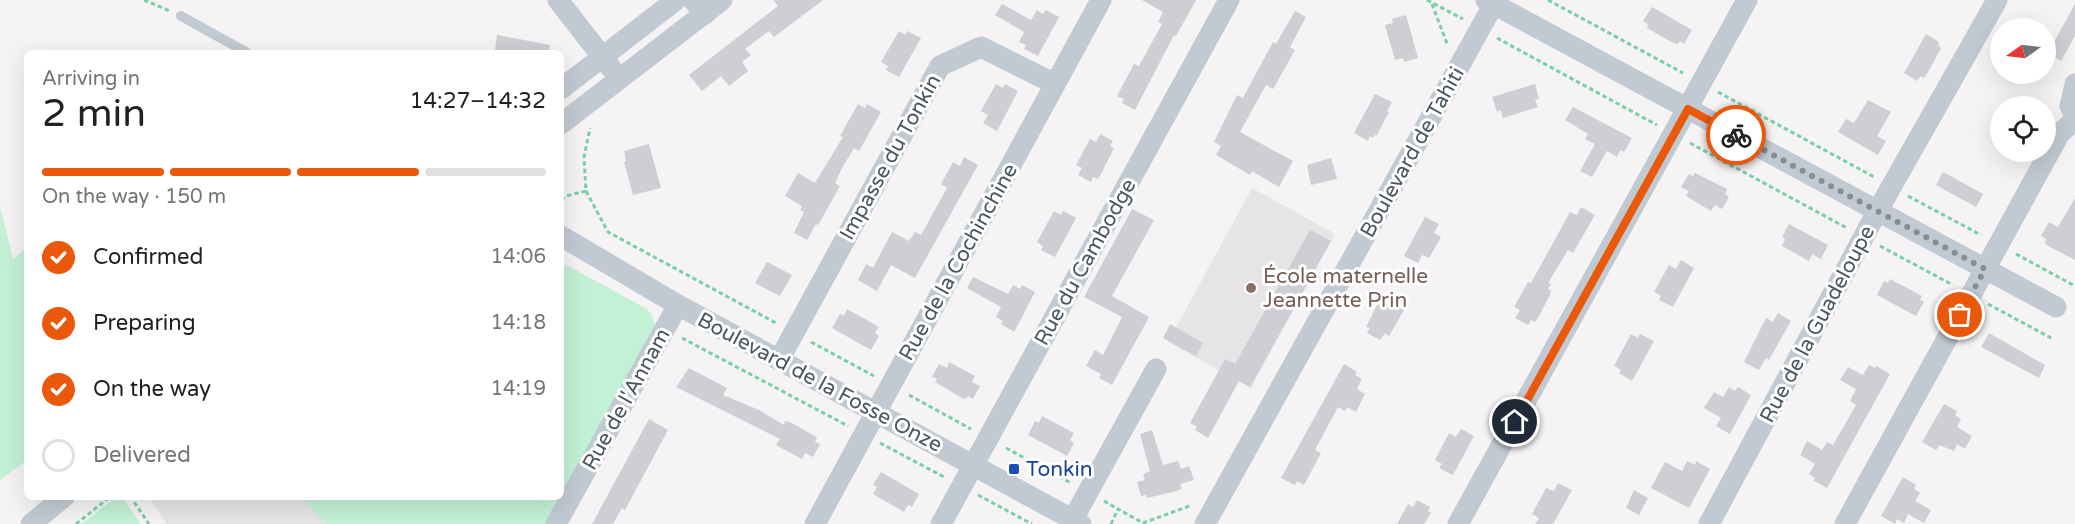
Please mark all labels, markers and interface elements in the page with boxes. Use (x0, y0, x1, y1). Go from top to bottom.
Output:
north arrow (1990, 18, 2056, 84)
map controls (1990, 18, 2056, 162)
street label: Boulevard de Tahiti (1355, 63, 1470, 242)
text: Arriving in (42, 67, 140, 91)
street label: Impasse du Tonkin (835, 70, 946, 244)
text: 14:27–14:32 (409, 88, 546, 114)
text: 2 min (42, 90, 146, 137)
button: locate (1990, 96, 2056, 162)
courier (1706, 105, 1766, 165)
icon: bike (1720, 119, 1753, 152)
street label: Rue de la Cochinchine (894, 159, 1023, 365)
street label: Rue du Cambodge (1029, 174, 1142, 350)
text: On the way · 150 m (42, 185, 226, 209)
street label: Rue de la Guadeloupe (1755, 221, 1880, 427)
icon: check (42, 241, 75, 274)
text: Confirmed (93, 244, 203, 270)
text: 14:06 (491, 245, 546, 269)
place label: École maternelle Jeannette Prin (1263, 264, 1428, 313)
marker: École maternelle Jeannette Prin (1244, 281, 1258, 295)
pin (1934, 289, 1985, 340)
icon: bag (1943, 298, 1976, 331)
icon: check (42, 307, 75, 340)
street label: Boulevard de la Fosse Onze (693, 307, 946, 458)
text: Preparing (93, 310, 196, 336)
text: 14:18 (491, 311, 546, 335)
street label: Rue de l'Annam (577, 324, 676, 474)
icon: check (42, 373, 75, 406)
text: On the way (93, 376, 211, 402)
text: 14:19 (491, 377, 546, 401)
pin (1489, 396, 1540, 447)
icon: home (1498, 405, 1531, 438)
text: Delivered (93, 442, 191, 468)
place label: Tonkin (1026, 457, 1092, 482)
marker: Tonkin (1007, 462, 1021, 476)

